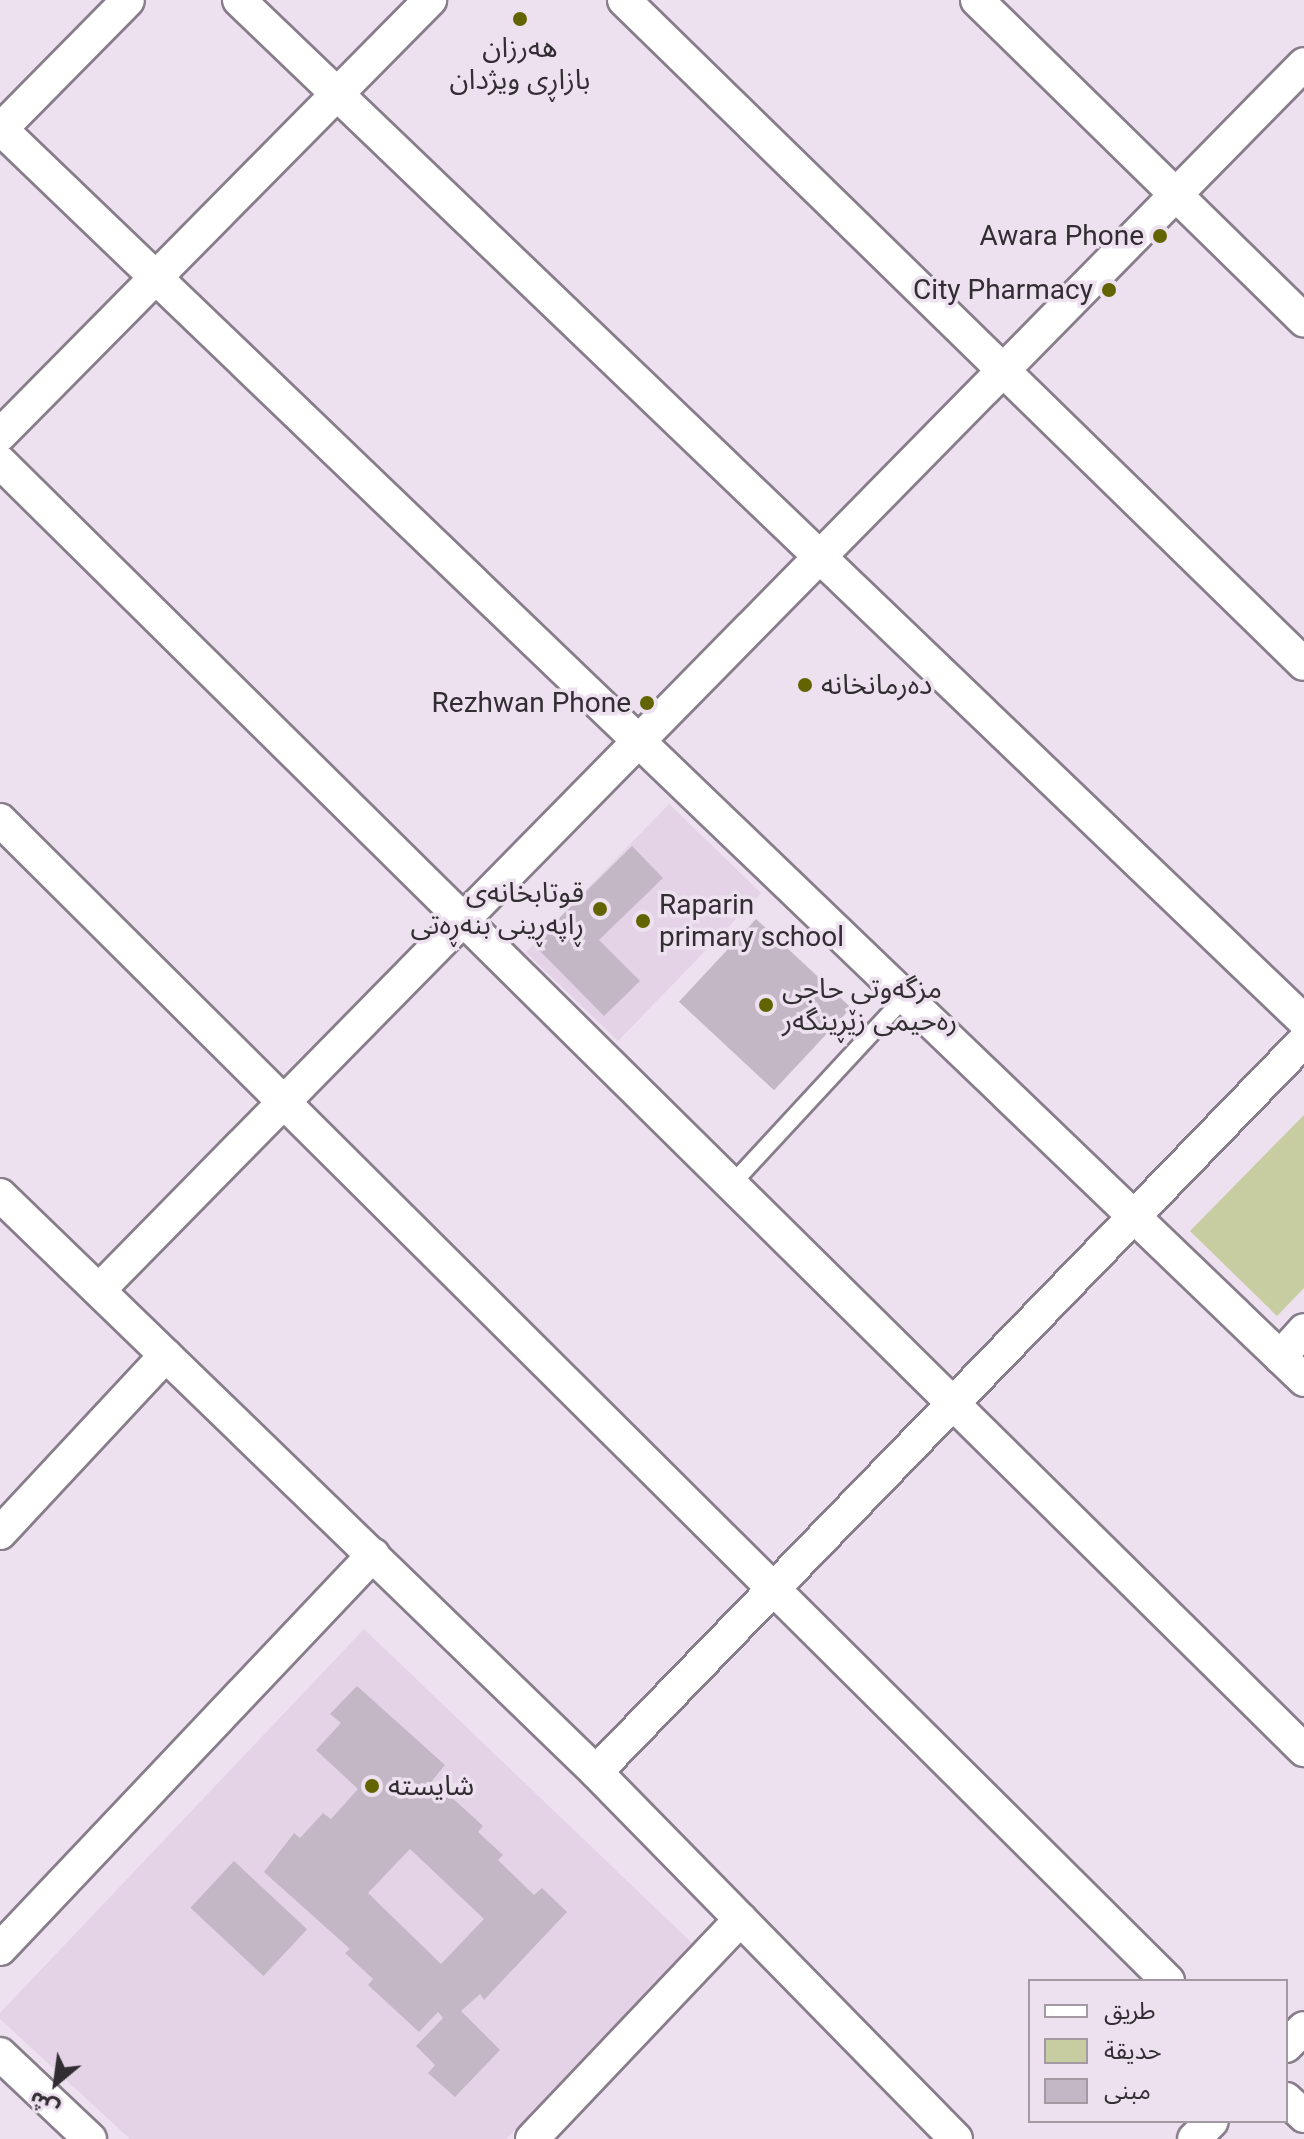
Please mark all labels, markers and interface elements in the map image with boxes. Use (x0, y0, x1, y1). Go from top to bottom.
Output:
marker: ھەرزان بازاڕی ویژدان (511, 10, 529, 28)
place label: ھەرزان بازاڕی ویژدان (450, 31, 590, 97)
place label: Awara Phone (979, 219, 1144, 253)
marker: Awara Phone (1151, 227, 1169, 245)
place label: City Pharmacy (913, 273, 1093, 307)
marker: City Pharmacy (1100, 281, 1118, 299)
place label: دەرمانخانە (821, 668, 932, 702)
marker: دەرمانخانە (796, 676, 814, 694)
place label: Rezhwan Phone (432, 686, 631, 720)
marker: Rezhwan Phone (638, 694, 656, 712)
place label: قوتابخانەی ڕاپەڕینی بنەڕەتی (411, 876, 584, 942)
place label: Raparin primary school (659, 888, 844, 954)
marker: قوتابخانەی ڕاپەڕینی بنەڕەتی (591, 900, 609, 918)
marker: Raparin primary school (634, 912, 652, 930)
place label: مزگەوتی حاجی رەحیمی زێڕینگەر (782, 972, 957, 1038)
marker: مزگەوتی حاجی رەحیمی زێڕینگەر (757, 996, 775, 1014)
place label: شایستە (388, 1769, 474, 1803)
marker: شایستە (363, 1777, 381, 1795)
legend (1028, 1979, 1288, 2123)
text: طريق (1104, 1997, 1156, 2025)
text: حديقة (1104, 2037, 1162, 2065)
north arrow (16, 2043, 96, 2123)
text: مبنى (1104, 2077, 1151, 2105)
text: ش (25, 2086, 63, 2123)

